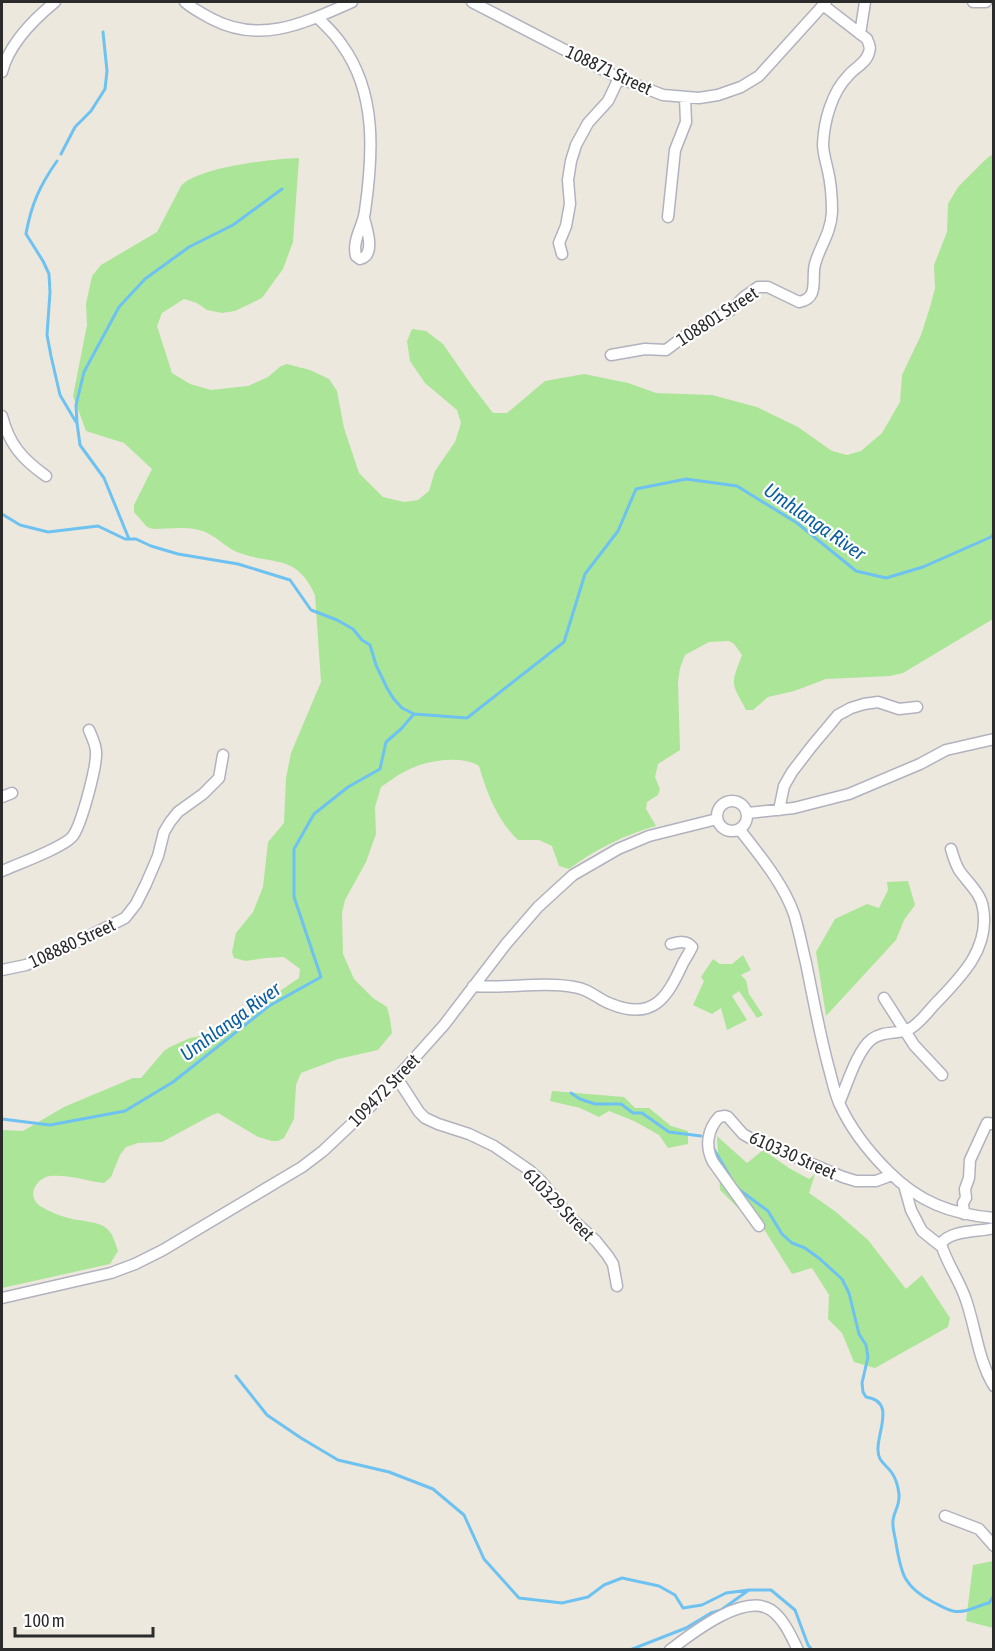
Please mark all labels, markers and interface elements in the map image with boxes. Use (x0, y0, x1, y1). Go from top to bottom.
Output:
street label: 108871 Street (563, 41, 655, 99)
street label: 108801 Street (672, 282, 762, 350)
water label: Umhlanga River (760, 478, 871, 565)
street label: 108880 Street (26, 914, 118, 972)
water label: Umhlanga River (175, 976, 286, 1065)
street label: 109472 Street (344, 1049, 424, 1131)
street label: 610330 Street (746, 1127, 840, 1183)
street label: 610329 Street (519, 1163, 599, 1245)
scale bar (15, 1600, 153, 1638)
text: 100 m (24, 1610, 65, 1631)

